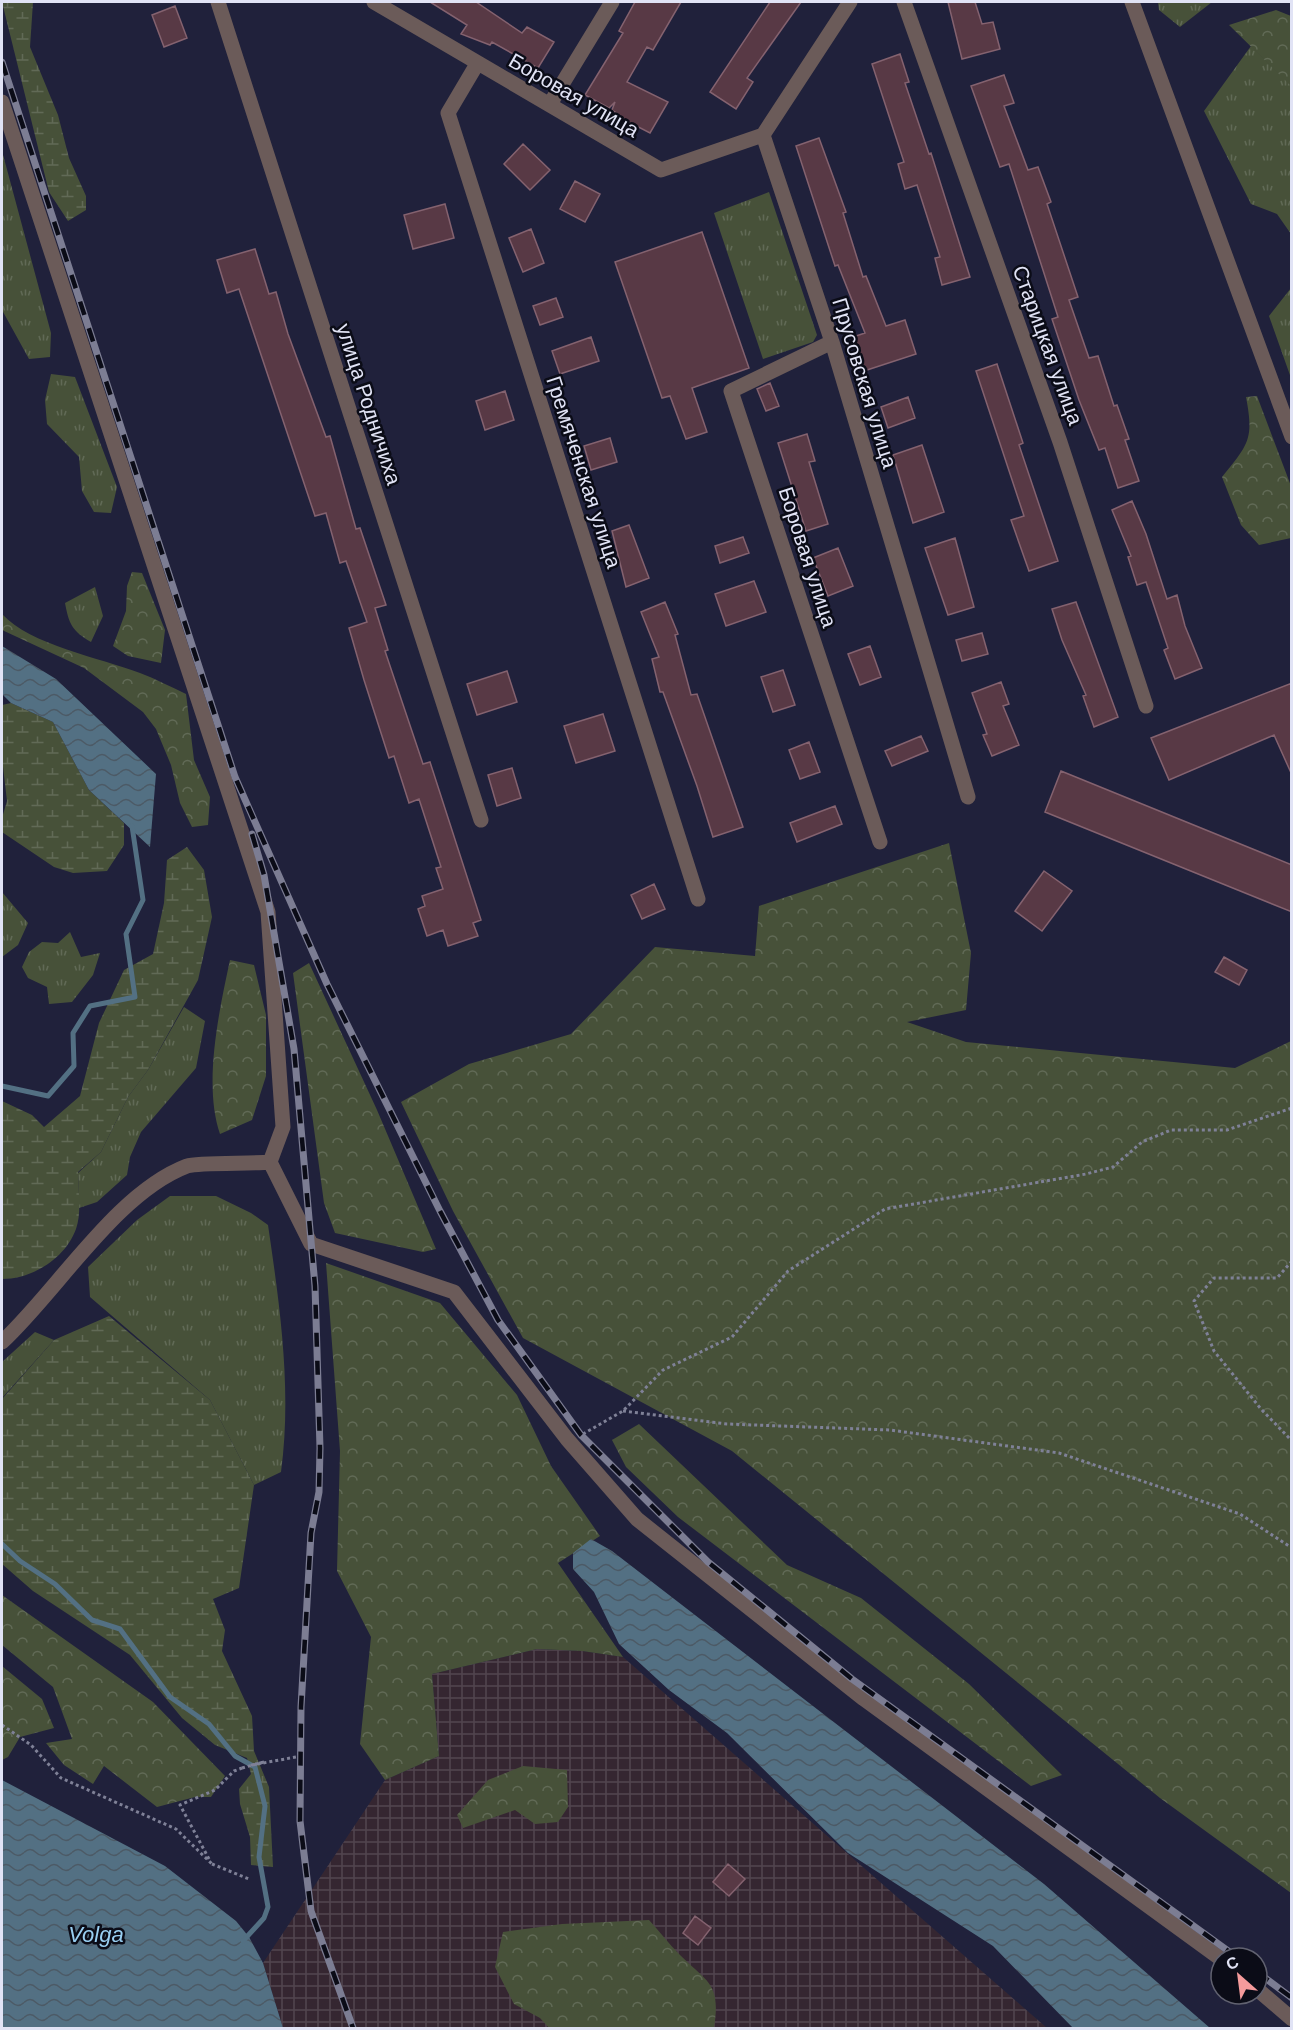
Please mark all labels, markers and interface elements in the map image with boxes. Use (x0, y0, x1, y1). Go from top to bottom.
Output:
street label: Боровая улица (505, 48, 643, 142)
street label: Старицкая улица (1008, 262, 1088, 428)
street label: Прусовская улица (828, 295, 902, 471)
street label: улица Родничиха (332, 321, 406, 488)
street label: Гремяченская улица (542, 373, 626, 571)
street label: Боровая улица (774, 484, 842, 630)
water label: Volga (68, 1922, 124, 1947)
north arrow (1209, 1946, 1269, 2006)
text: С (1223, 1953, 1242, 1973)

